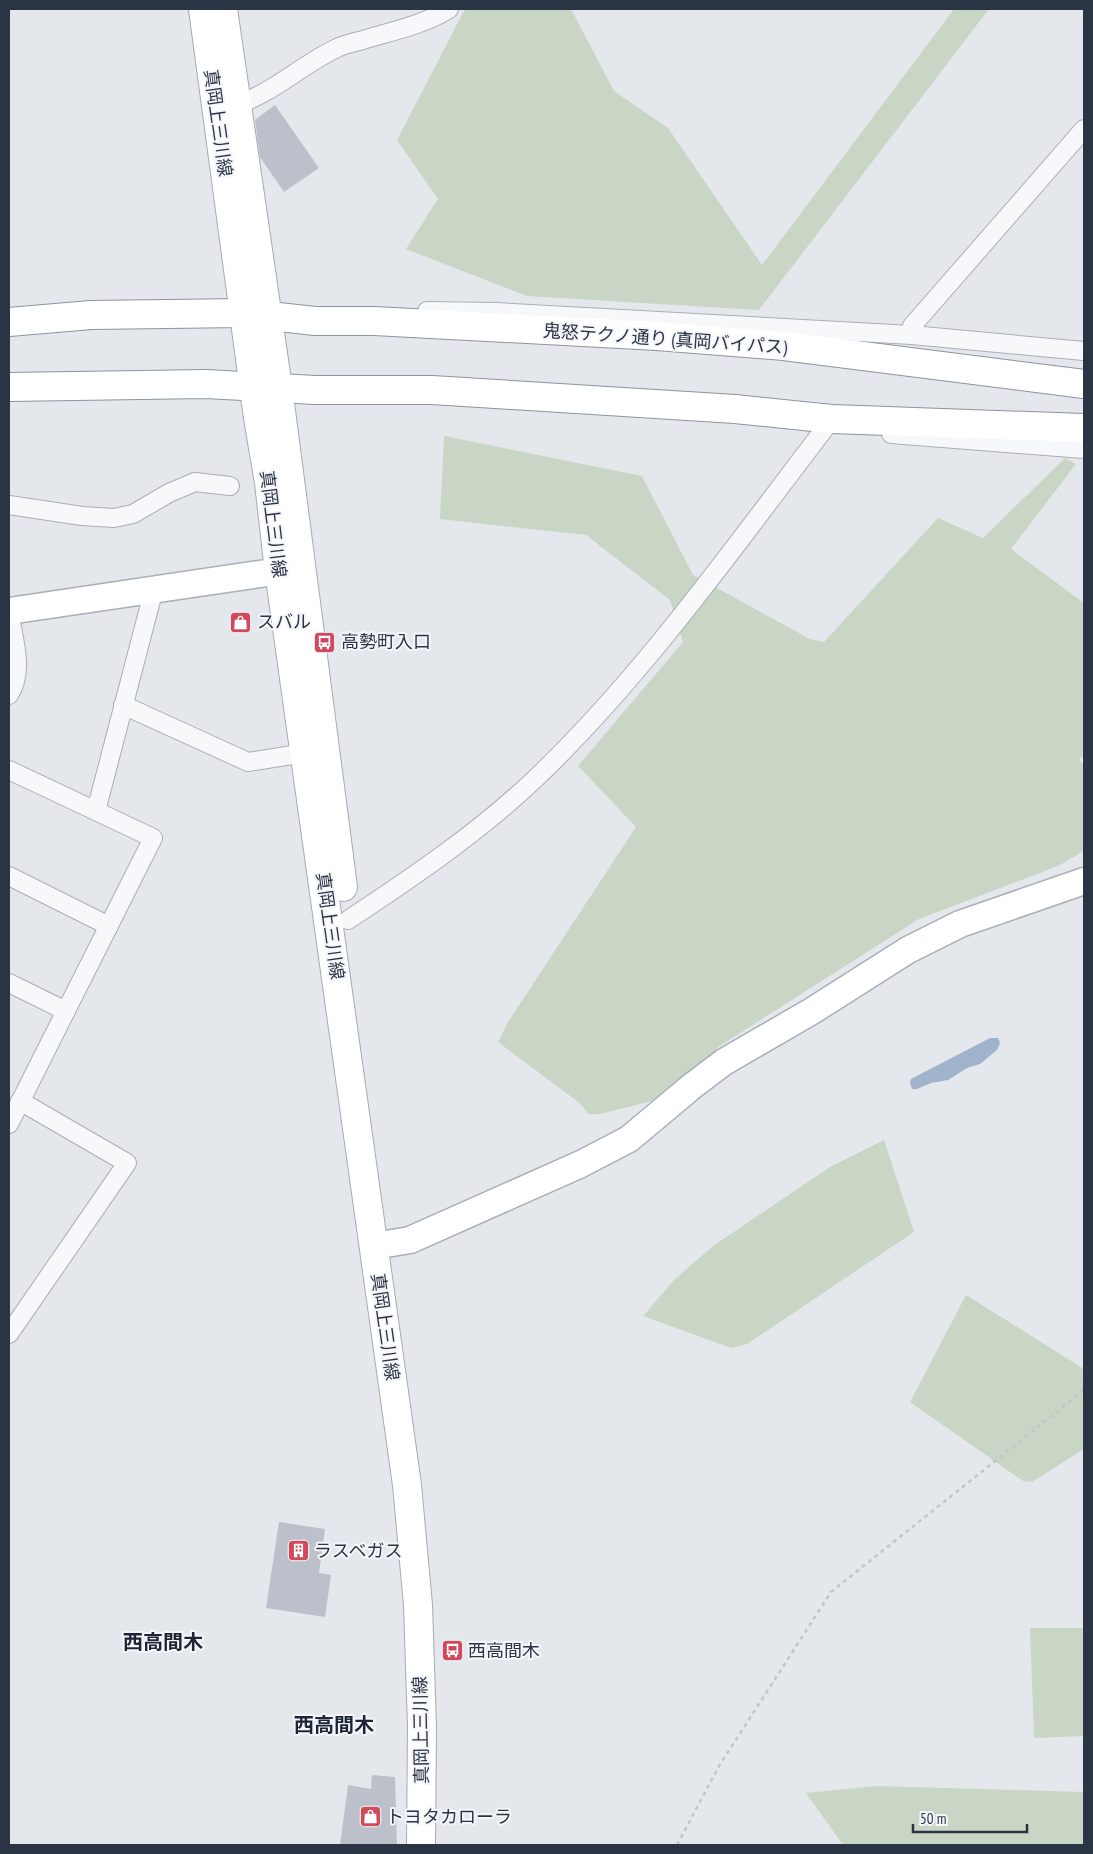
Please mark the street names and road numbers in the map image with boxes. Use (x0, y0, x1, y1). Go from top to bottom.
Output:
street label: 真岡上三川線 (200, 68, 237, 178)
street label: 鬼怒テクノ通り (真岡バイパス) (542, 318, 789, 359)
street label: 真岡上三川線 (256, 469, 291, 579)
street label: 真岡上三川線 (312, 871, 349, 981)
street label: 真岡上三川線 (367, 1272, 404, 1382)
street label: 真岡上三川線 (408, 1676, 433, 1784)

